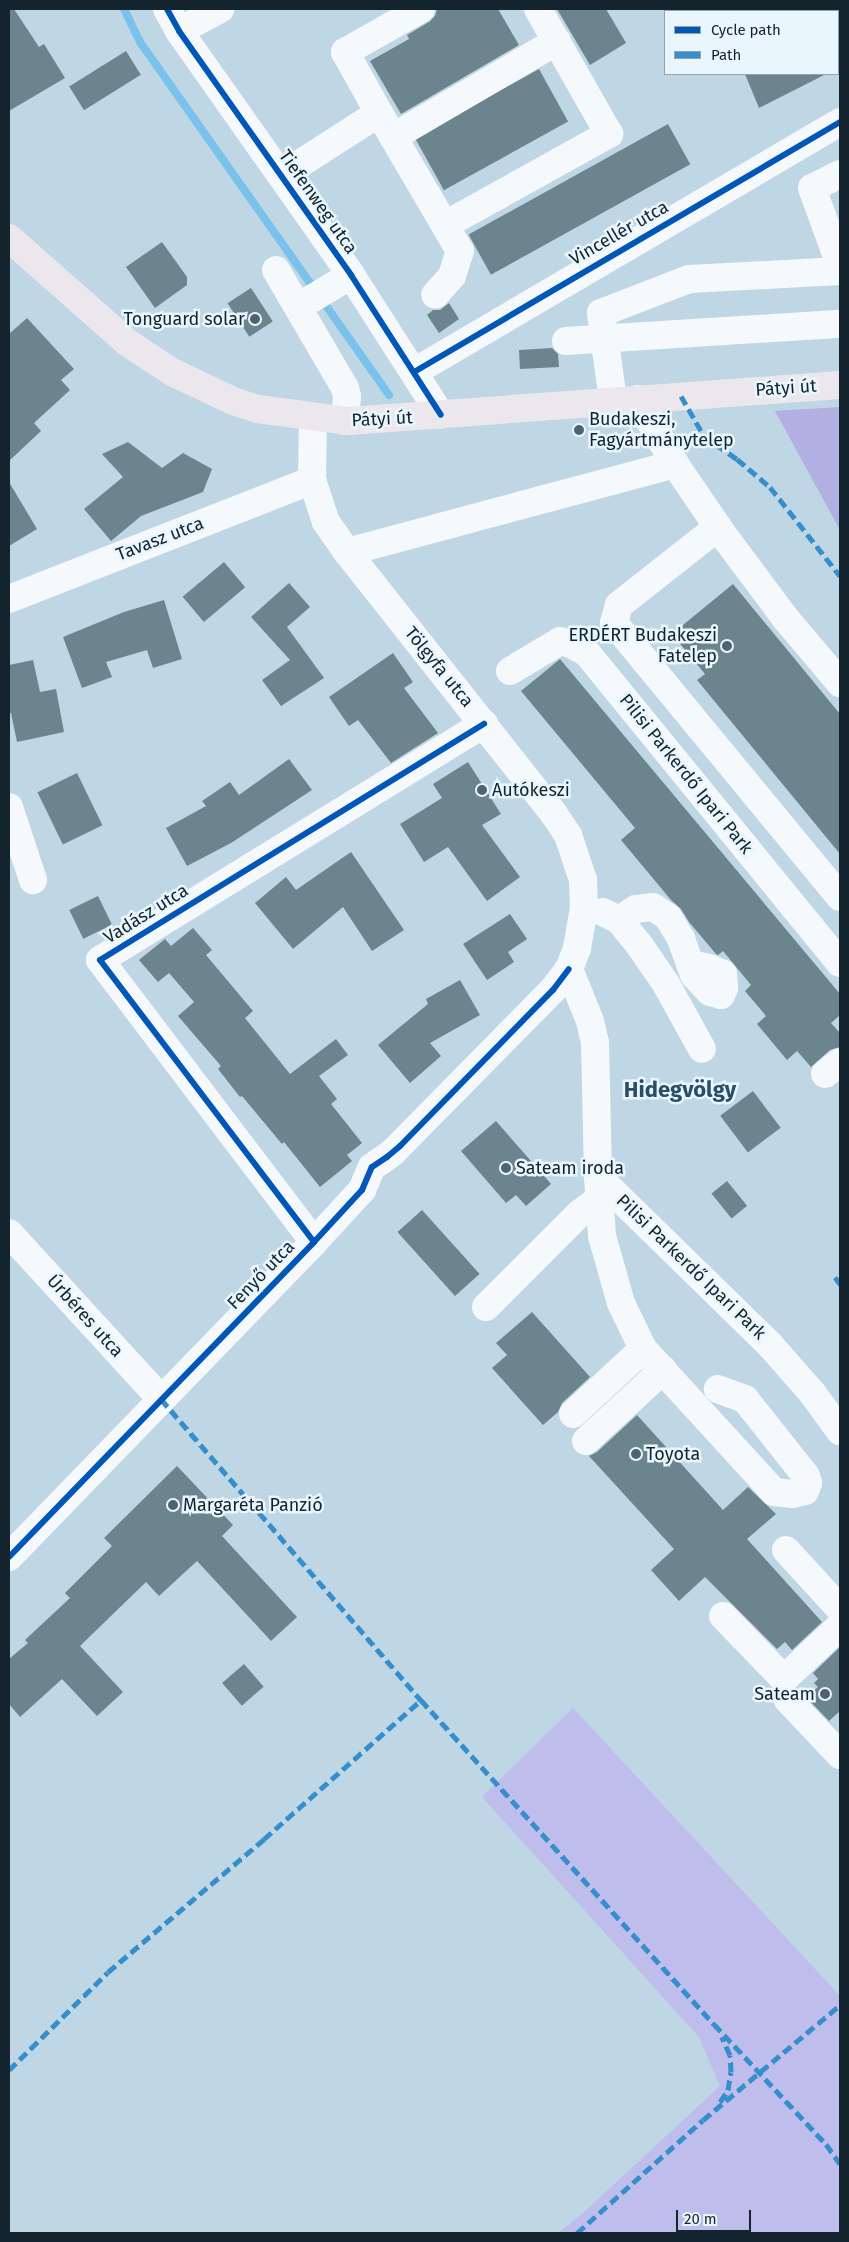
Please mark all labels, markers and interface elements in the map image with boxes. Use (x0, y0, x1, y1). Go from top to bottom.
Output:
legend (664, 10, 839, 75)
text: Cycle path (711, 21, 781, 39)
text: Path (711, 46, 741, 64)
street label: Tiefenweg utca (274, 146, 362, 258)
street label: Vincellér utca (566, 196, 672, 270)
place label: Tonguard solar (123, 308, 245, 330)
marker: Tonguard solar (249, 313, 261, 325)
street label: Pátyi út (755, 375, 817, 401)
street label: Pátyi út (351, 407, 413, 431)
place label: Budakeszi, Fagyártmánytelep (589, 409, 734, 452)
marker: Budakeszi, Fagyártmánytelep (573, 424, 585, 436)
street label: Tavasz utca (113, 512, 207, 566)
street label: Tölgyfa utca (400, 622, 478, 712)
place label: ERDÉRT Budakeszi Fatelep (568, 625, 717, 668)
marker: ERDÉRT Budakeszi Fatelep (721, 640, 733, 652)
street label: Pilisi Parkerdő Ipari Park (615, 690, 757, 858)
place label: Autókeszi (492, 779, 570, 801)
marker: Autókeszi (476, 784, 488, 796)
street label: Vadász utca (100, 880, 192, 948)
district label: Hidegvölgy (624, 1077, 736, 1103)
place label: Sateam iroda (516, 1157, 624, 1179)
marker: Sateam iroda (500, 1162, 512, 1174)
street label: Pilisi Parkerdő Ipari Park (612, 1190, 770, 1344)
street label: Fenyő utca (223, 1236, 299, 1314)
street label: Úrbéres utca (42, 1270, 128, 1362)
place label: Toyota (646, 1443, 700, 1465)
marker: Toyota (630, 1448, 642, 1460)
place label: Margaréta Panzió (183, 1494, 323, 1516)
marker: Margaréta Panzió (167, 1499, 179, 1511)
place label: Sateam (754, 1683, 815, 1705)
marker: Sateam (819, 1688, 831, 1700)
scale bar (679, 2200, 754, 2232)
text: 20 m (684, 2210, 717, 2228)

